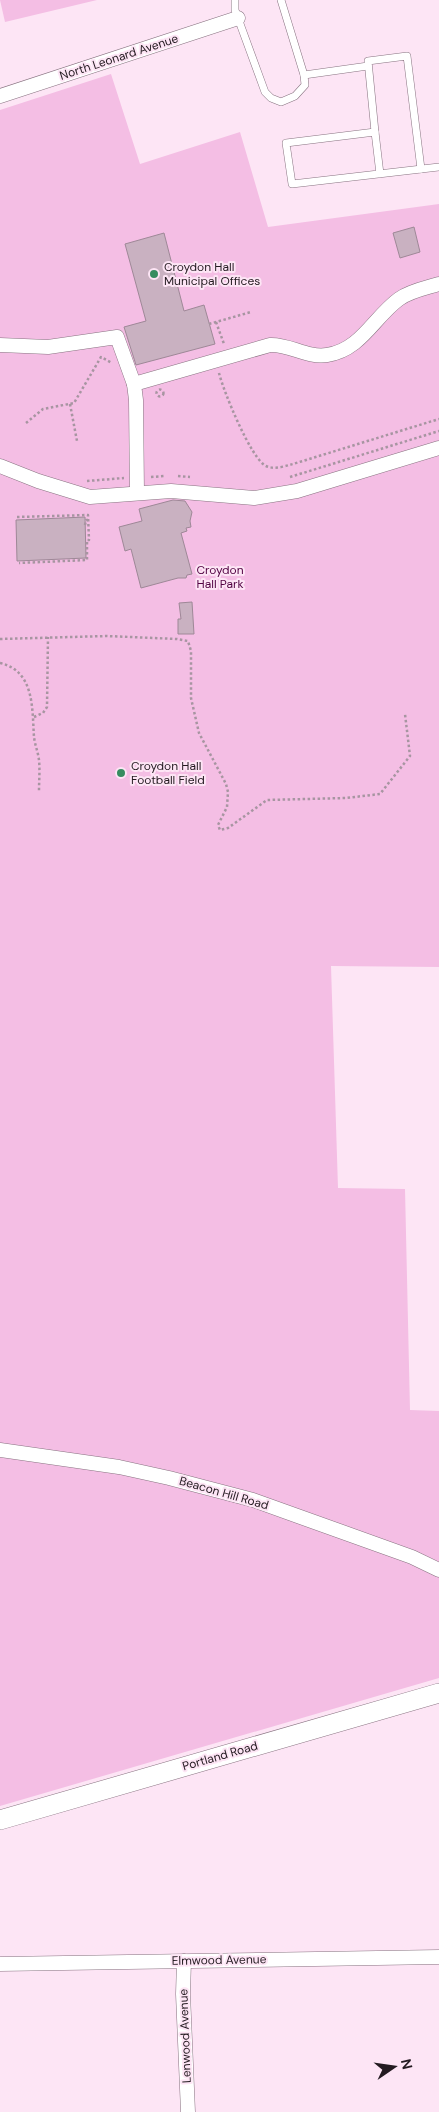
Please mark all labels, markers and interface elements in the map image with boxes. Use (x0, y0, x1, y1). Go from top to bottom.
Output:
street label: North Leonard Avenue (58, 30, 180, 84)
place label: Croydon Hall Municipal Offices (164, 259, 260, 289)
marker: Croydon Hall Municipal Offices (148, 268, 160, 280)
park label: Croydon Hall Park (196, 562, 244, 592)
place label: Croydon Hall Football Field (131, 758, 205, 788)
marker: Croydon Hall Football Field (115, 767, 127, 779)
street label: Beacon Hill Road (177, 1473, 271, 1513)
street label: Portland Road (180, 1738, 260, 1774)
street label: Elmwood Avenue (171, 1951, 267, 1969)
street label: Lenwood Avenue (175, 1988, 195, 2083)
north arrow (369, 2042, 419, 2092)
text: N (397, 2057, 417, 2071)

